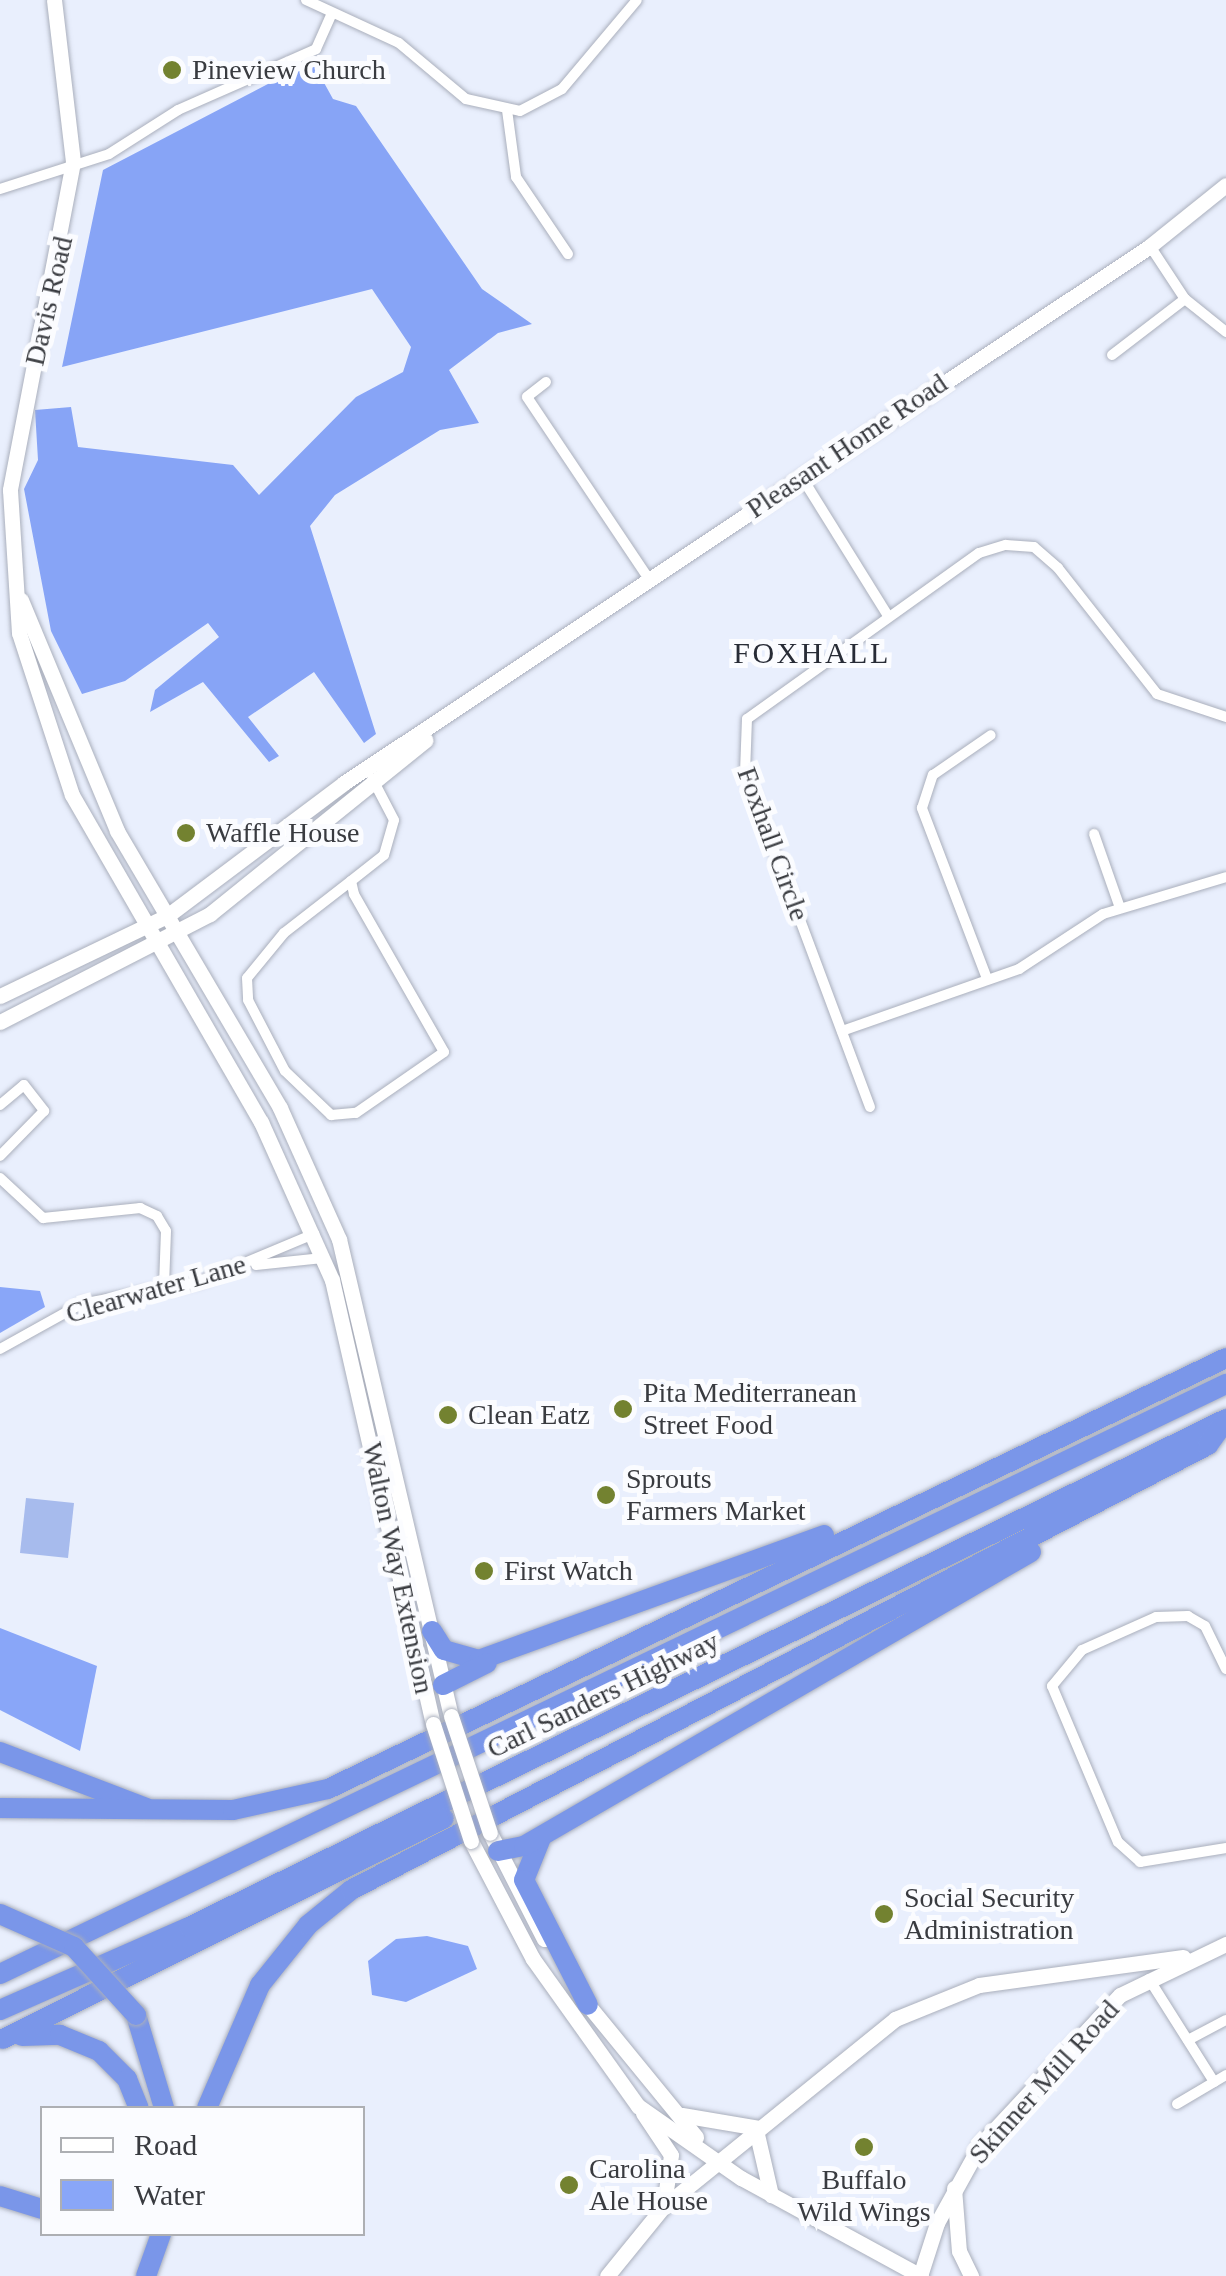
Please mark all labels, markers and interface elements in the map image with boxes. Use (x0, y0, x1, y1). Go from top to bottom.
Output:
place label: Pineview Church (192, 53, 386, 87)
marker: Pineview Church (161, 59, 183, 81)
street label: Davis Road (18, 233, 80, 369)
street label: Pleasant Home Road (740, 366, 954, 526)
district label: FOXHALL (733, 635, 891, 671)
street label: Foxhall Circle (730, 763, 816, 925)
place label: Waffle House (206, 816, 360, 850)
marker: Waffle House (175, 822, 197, 844)
street label: Clearwater Lane (62, 1247, 250, 1331)
place label: Pita Mediterranean Street Food (643, 1376, 857, 1442)
place label: Clean Eatz (468, 1398, 590, 1432)
marker: Pita Mediterranean Street Food (612, 1398, 634, 1420)
marker: Clean Eatz (437, 1404, 459, 1426)
street label: Walton Way Extension (355, 1439, 441, 1697)
place label: Sprouts Farmers Market (626, 1462, 806, 1528)
marker: Sprouts Farmers Market (595, 1484, 617, 1506)
place label: First Watch (504, 1554, 633, 1588)
marker: First Watch (473, 1560, 495, 1582)
street label: Carl Sanders Highway (482, 1624, 724, 1766)
place label: Social Security Administration (904, 1881, 1074, 1947)
marker: Social Security Administration (873, 1903, 895, 1925)
street label: Skinner Mill Road (962, 1993, 1126, 2171)
legend (40, 2106, 365, 2236)
text: Road (134, 2128, 197, 2161)
marker: Buffalo Wild Wings (853, 2136, 875, 2158)
place label: Carolina Ale House (589, 2152, 708, 2218)
place label: Buffalo Wild Wings (797, 2163, 931, 2229)
marker: Carolina Ale House (558, 2174, 580, 2196)
text: Water (134, 2178, 205, 2211)

